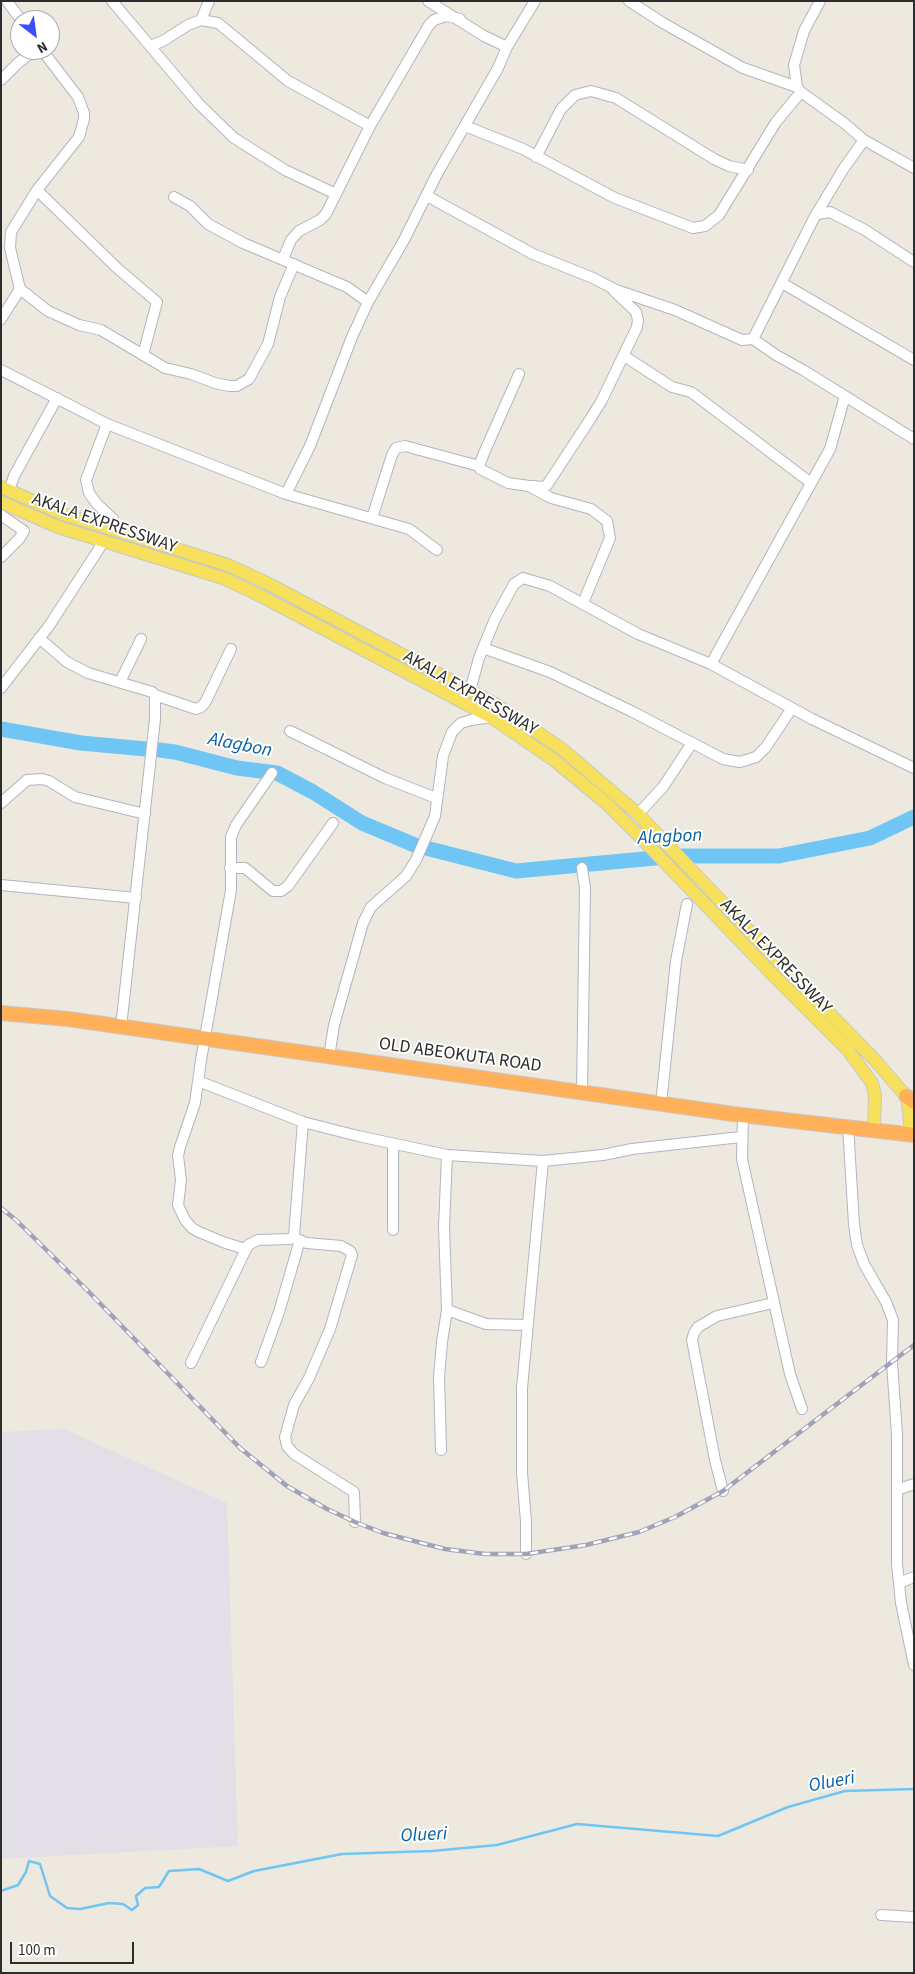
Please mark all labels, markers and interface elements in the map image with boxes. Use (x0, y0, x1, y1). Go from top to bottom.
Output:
north arrow (10, 10, 60, 60)
text: N (33, 36, 51, 58)
street label: AKALA EXPRESSWAY (29, 489, 179, 559)
street label: AKALA EXPRESSWAY (399, 647, 541, 741)
water label: Alagbon (206, 729, 274, 763)
water label: Alagbon (637, 825, 703, 851)
street label: AKALA EXPRESSWAY (715, 895, 835, 1019)
street label: OLD ABEOKUTA ROAD (377, 1034, 543, 1078)
water label: Olueri (807, 1767, 857, 1799)
water label: Olueri (400, 1823, 448, 1849)
scale bar (12, 1932, 136, 1964)
text: 100 m (18, 1940, 56, 1961)

